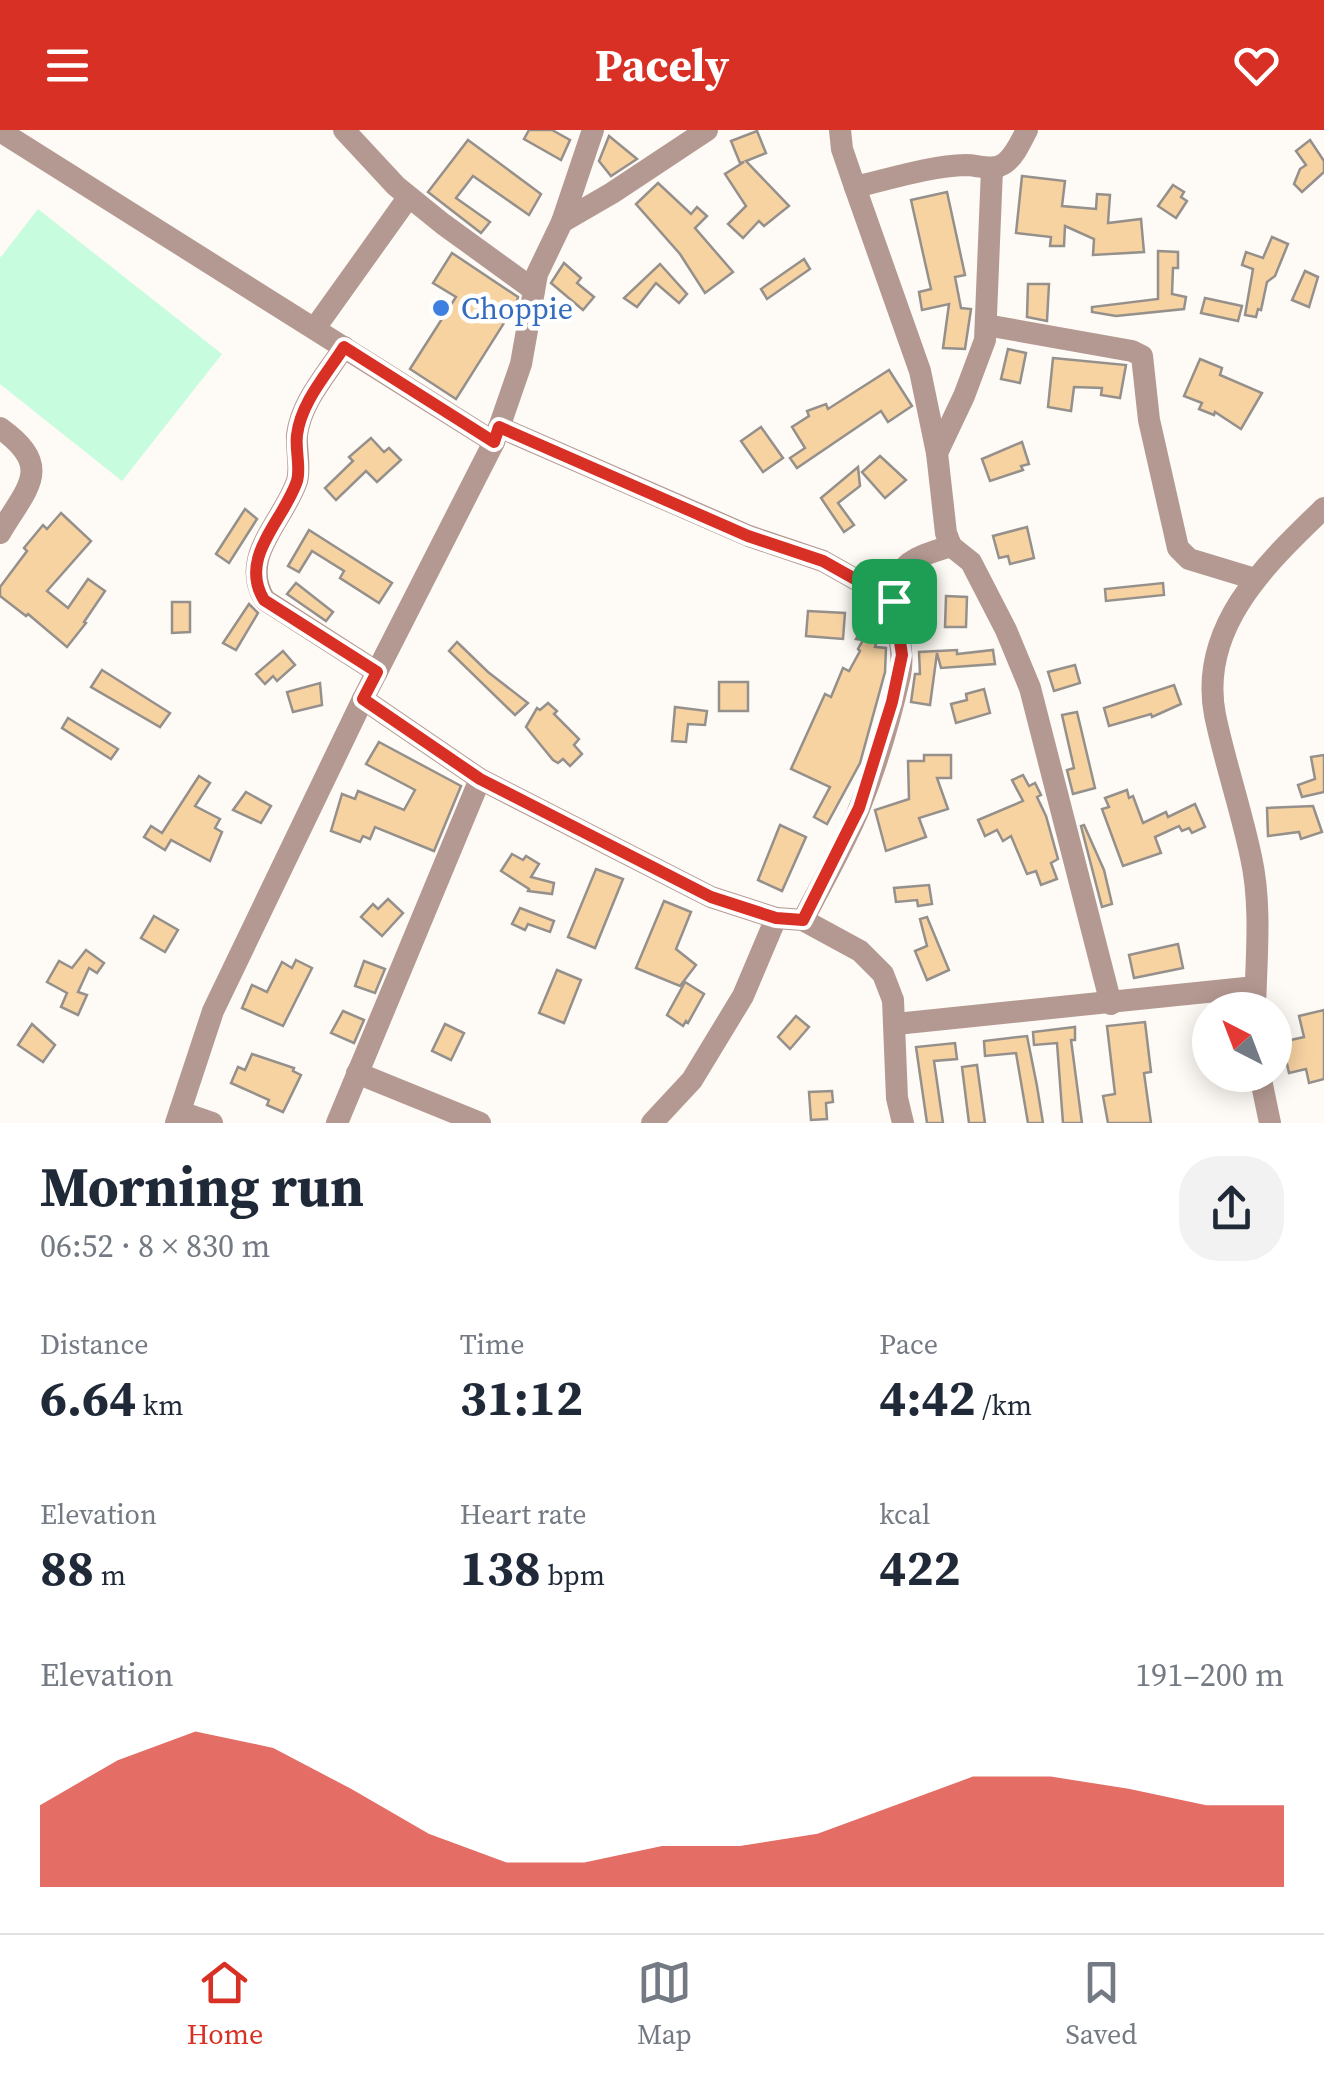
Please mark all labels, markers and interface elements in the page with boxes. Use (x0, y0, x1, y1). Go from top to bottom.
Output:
text: Pacely (595, 34, 729, 96)
icon: menu (40, 38, 95, 93)
icon: heart (1229, 38, 1284, 93)
place label: Choppie (461, 288, 573, 329)
marker: Choppie (430, 297, 452, 319)
pin (852, 559, 937, 644)
icon: arrive (867, 574, 922, 629)
north arrow (1192, 992, 1292, 1092)
map controls (1192, 992, 1292, 1092)
text: Morning run (40, 1149, 364, 1224)
button: share (1179, 1156, 1284, 1261)
text: 06:52 · 8 × 830 m (40, 1224, 270, 1268)
text: Distance (40, 1325, 149, 1363)
text: Time (460, 1325, 524, 1363)
text: Pace (879, 1325, 938, 1363)
text: 6.64 (40, 1363, 136, 1432)
text: 31:12 (460, 1363, 583, 1432)
text: 4:42 (879, 1363, 976, 1432)
text: km (136, 1386, 183, 1424)
text: /km (976, 1386, 1032, 1424)
text: Elevation (40, 1495, 157, 1533)
text: Heart rate (460, 1495, 586, 1533)
text: kcal (879, 1495, 930, 1533)
text: 88 (40, 1533, 94, 1602)
text: 138 (460, 1533, 541, 1602)
text: 422 (879, 1533, 961, 1602)
text: m (94, 1556, 126, 1594)
text: bpm (541, 1556, 605, 1594)
text: Elevation (40, 1653, 174, 1697)
text: 191–200 m (1135, 1653, 1284, 1697)
tab: Home (187, 1955, 263, 2053)
tab: Map (637, 1955, 692, 2053)
tab: Saved (1065, 1955, 1137, 2053)

